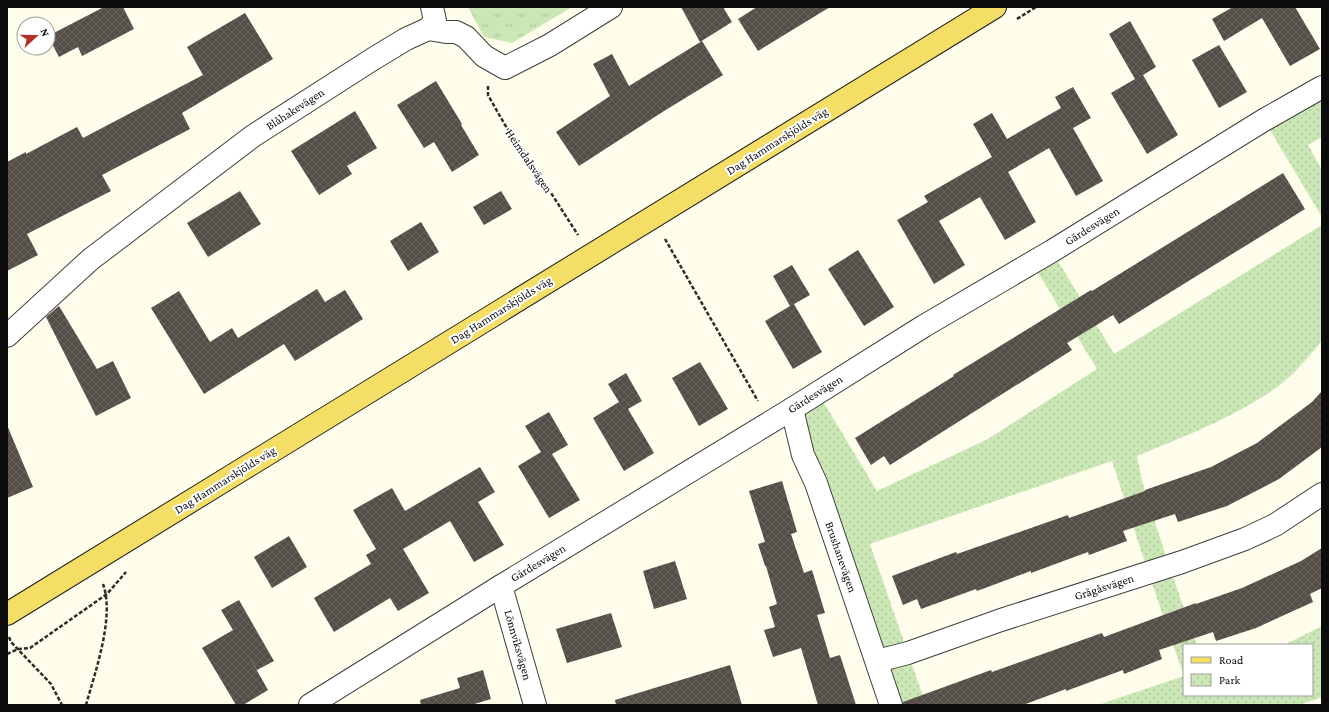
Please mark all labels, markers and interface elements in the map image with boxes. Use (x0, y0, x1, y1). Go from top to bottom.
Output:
north arrow (16, 16, 56, 56)
text: N (38, 27, 52, 39)
street label: Blåhakevägen (263, 85, 327, 133)
street label: Dag Hammarskjölds väg (724, 104, 830, 178)
street label: Heimdalsvägen (502, 126, 556, 196)
street label: Gärdesvägen (1062, 203, 1122, 248)
street label: Dag Hammarskjölds väg (448, 273, 554, 347)
street label: Gärdesvägen (785, 371, 845, 416)
street label: Dag Hammarskjölds väg (172, 443, 278, 517)
street label: Brushanevägen (822, 520, 860, 595)
street label: Gärdesvägen (508, 541, 569, 585)
street label: Grågåsvägen (1073, 571, 1136, 603)
street label: Lönnviksvägen (501, 608, 535, 682)
legend (1183, 644, 1313, 696)
text: Road (1219, 653, 1244, 667)
text: Park (1219, 673, 1241, 687)

